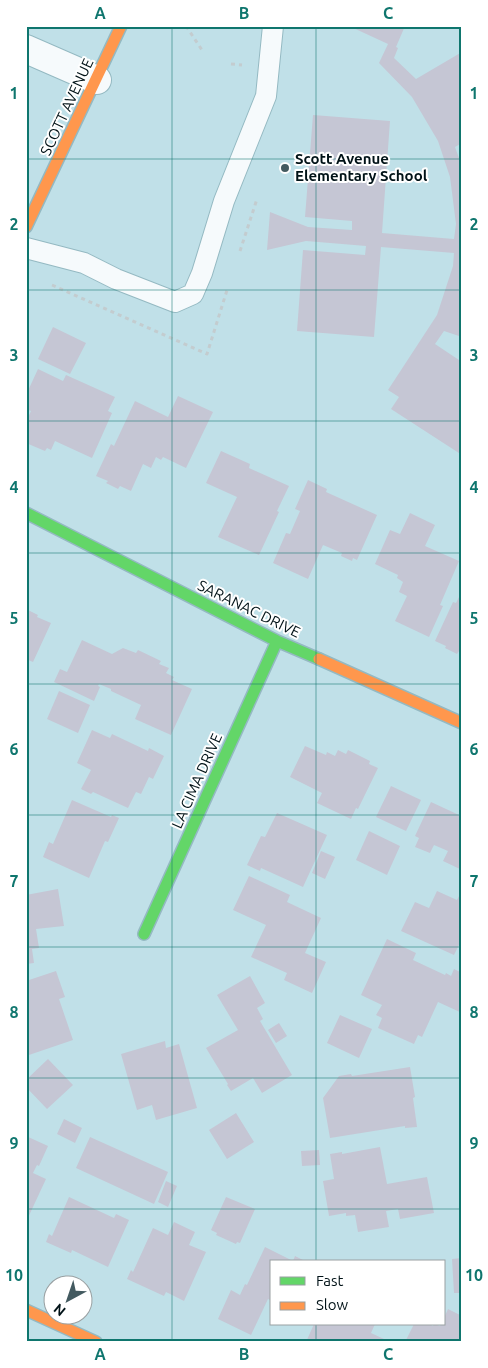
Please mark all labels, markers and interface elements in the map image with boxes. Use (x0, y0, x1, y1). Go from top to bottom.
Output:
text: A (94, 4, 106, 22)
text: B (239, 4, 249, 22)
text: C (383, 4, 393, 22)
street label: SCOTT AVENUE (37, 56, 96, 158)
text: 1 (9, 84, 19, 102)
text: 1 (469, 84, 479, 102)
place label: Scott Avenue Elementary School (295, 150, 428, 184)
marker: Scott Avenue Elementary School (279, 162, 291, 174)
text: 2 (9, 215, 19, 233)
text: 2 (469, 215, 479, 233)
text: 3 (9, 346, 19, 364)
text: 3 (469, 346, 479, 364)
text: 4 (9, 478, 19, 496)
text: 4 (469, 478, 479, 496)
street label: SARANAC DRIVE (195, 576, 303, 641)
text: 5 (9, 609, 19, 627)
text: 5 (469, 609, 479, 627)
street label: LA CIMA DRIVE (168, 731, 225, 831)
text: 6 (9, 740, 19, 758)
text: 6 (469, 740, 479, 758)
text: 7 (9, 872, 19, 890)
text: 7 (469, 872, 479, 890)
text: 8 (9, 1003, 19, 1021)
text: 8 (469, 1003, 479, 1021)
text: 9 (9, 1134, 19, 1152)
text: 9 (469, 1134, 479, 1152)
legend (270, 1260, 446, 1326)
text: 10 (5, 1266, 23, 1284)
text: 10 (465, 1266, 483, 1284)
text: Fast (316, 1272, 344, 1289)
north arrow (42, 1276, 92, 1326)
text: Slow (316, 1296, 349, 1313)
text: N (50, 1300, 69, 1319)
text: A (94, 1345, 106, 1363)
text: B (239, 1345, 249, 1363)
text: C (383, 1345, 393, 1363)

